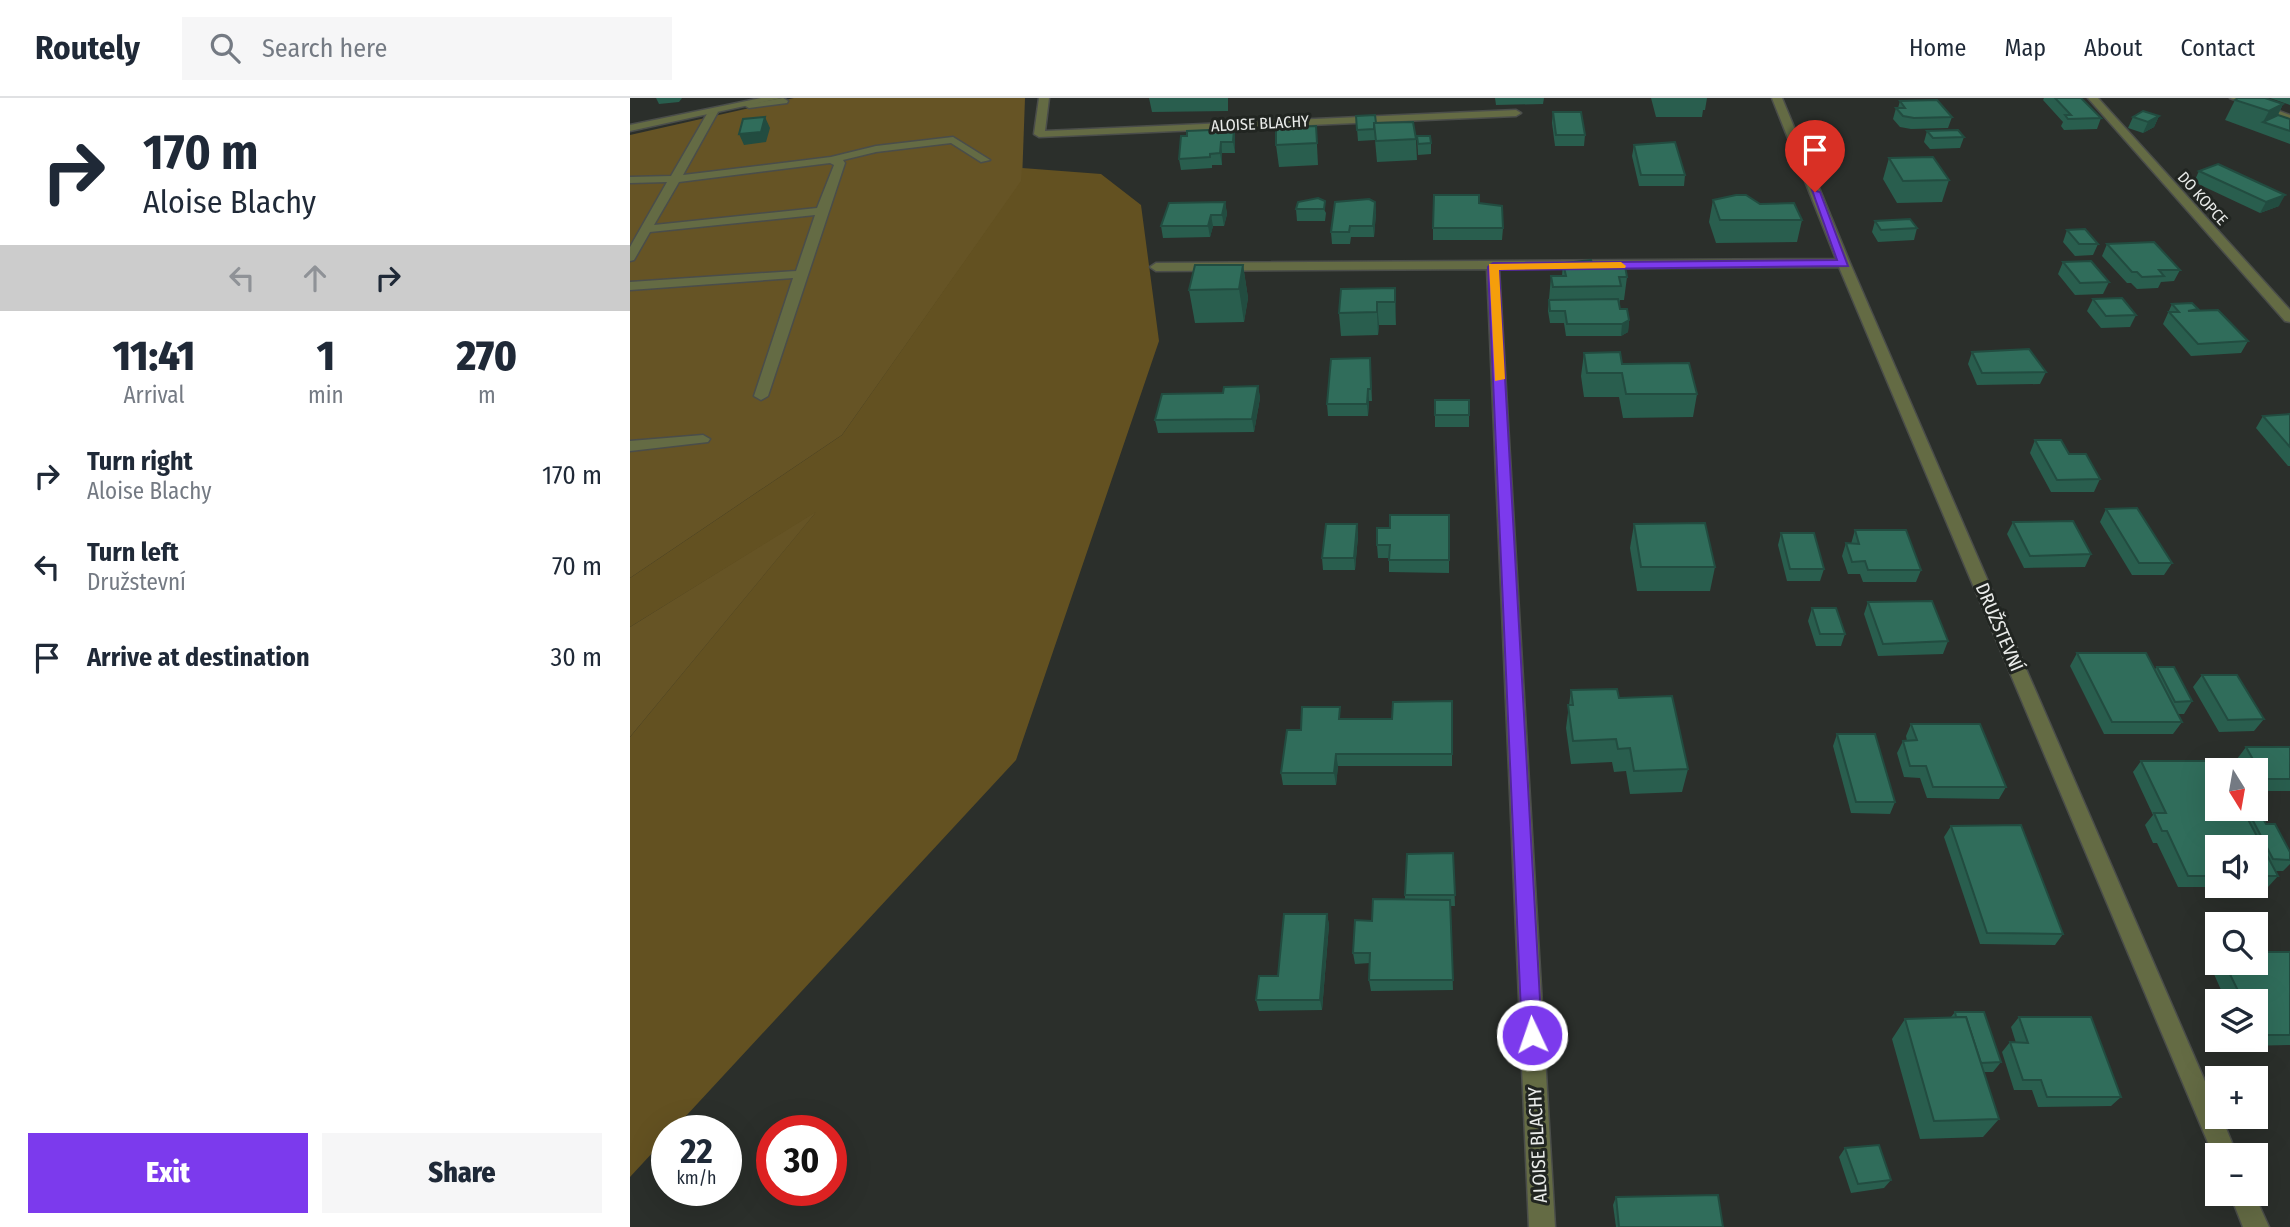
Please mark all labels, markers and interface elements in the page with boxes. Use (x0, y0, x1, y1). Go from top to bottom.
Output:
search box (182, 17, 672, 80)
text: Routely (35, 28, 140, 68)
icon: search (206, 29, 244, 67)
text: Search here (262, 33, 387, 64)
text: Home (1909, 34, 1966, 62)
text: Map (2004, 34, 2046, 62)
text: About (2084, 34, 2142, 62)
text: Contact (2180, 34, 2255, 62)
street label: ALOISE BLACHY (1211, 111, 1310, 136)
pin (1785, 120, 1845, 192)
text: 170 m (143, 123, 259, 182)
icon: right (28, 126, 119, 217)
icon: arrive (1796, 131, 1834, 169)
street label: DO KOPCE (2174, 168, 2232, 229)
text: Aloise Blachy (143, 183, 316, 221)
icon: left (223, 259, 261, 297)
icon: ahead (296, 259, 334, 297)
icon: right (369, 259, 407, 297)
text: 11:41 (113, 331, 195, 381)
text: 1 (317, 331, 335, 381)
text: 270 (456, 331, 517, 381)
text: Arrival (124, 381, 184, 409)
text: min (308, 381, 344, 409)
text: m (478, 381, 496, 409)
text: Turn right (87, 446, 193, 477)
icon: right (28, 457, 66, 495)
text: 170 m (542, 460, 602, 491)
text: Aloise Blachy (87, 477, 211, 505)
text: Turn left (87, 537, 179, 568)
icon: left (28, 548, 66, 586)
text: 70 m (552, 551, 602, 582)
text: Družstevní (87, 568, 186, 596)
street label: DRUŽSTEVNÍ (1971, 580, 2028, 675)
icon: arrive (28, 639, 66, 677)
text: Arrive at destination (87, 642, 310, 673)
text: 30 m (551, 642, 602, 673)
north arrow (2205, 758, 2268, 821)
map controls (2205, 758, 2268, 1206)
button: sound (2205, 835, 2268, 898)
button: search (2205, 912, 2268, 975)
button: layers (2205, 989, 2268, 1052)
position arrow (1495, 998, 1569, 1072)
button: + (2205, 1066, 2268, 1129)
street label: ALOISE BLACHY (1523, 1086, 1552, 1204)
speed limit sign: 30 (756, 1115, 847, 1206)
text: 22 (680, 1130, 713, 1172)
button: Exit (28, 1133, 308, 1213)
button: Share (322, 1133, 602, 1213)
button: − (2205, 1143, 2268, 1206)
text: km/h (676, 1167, 717, 1189)

